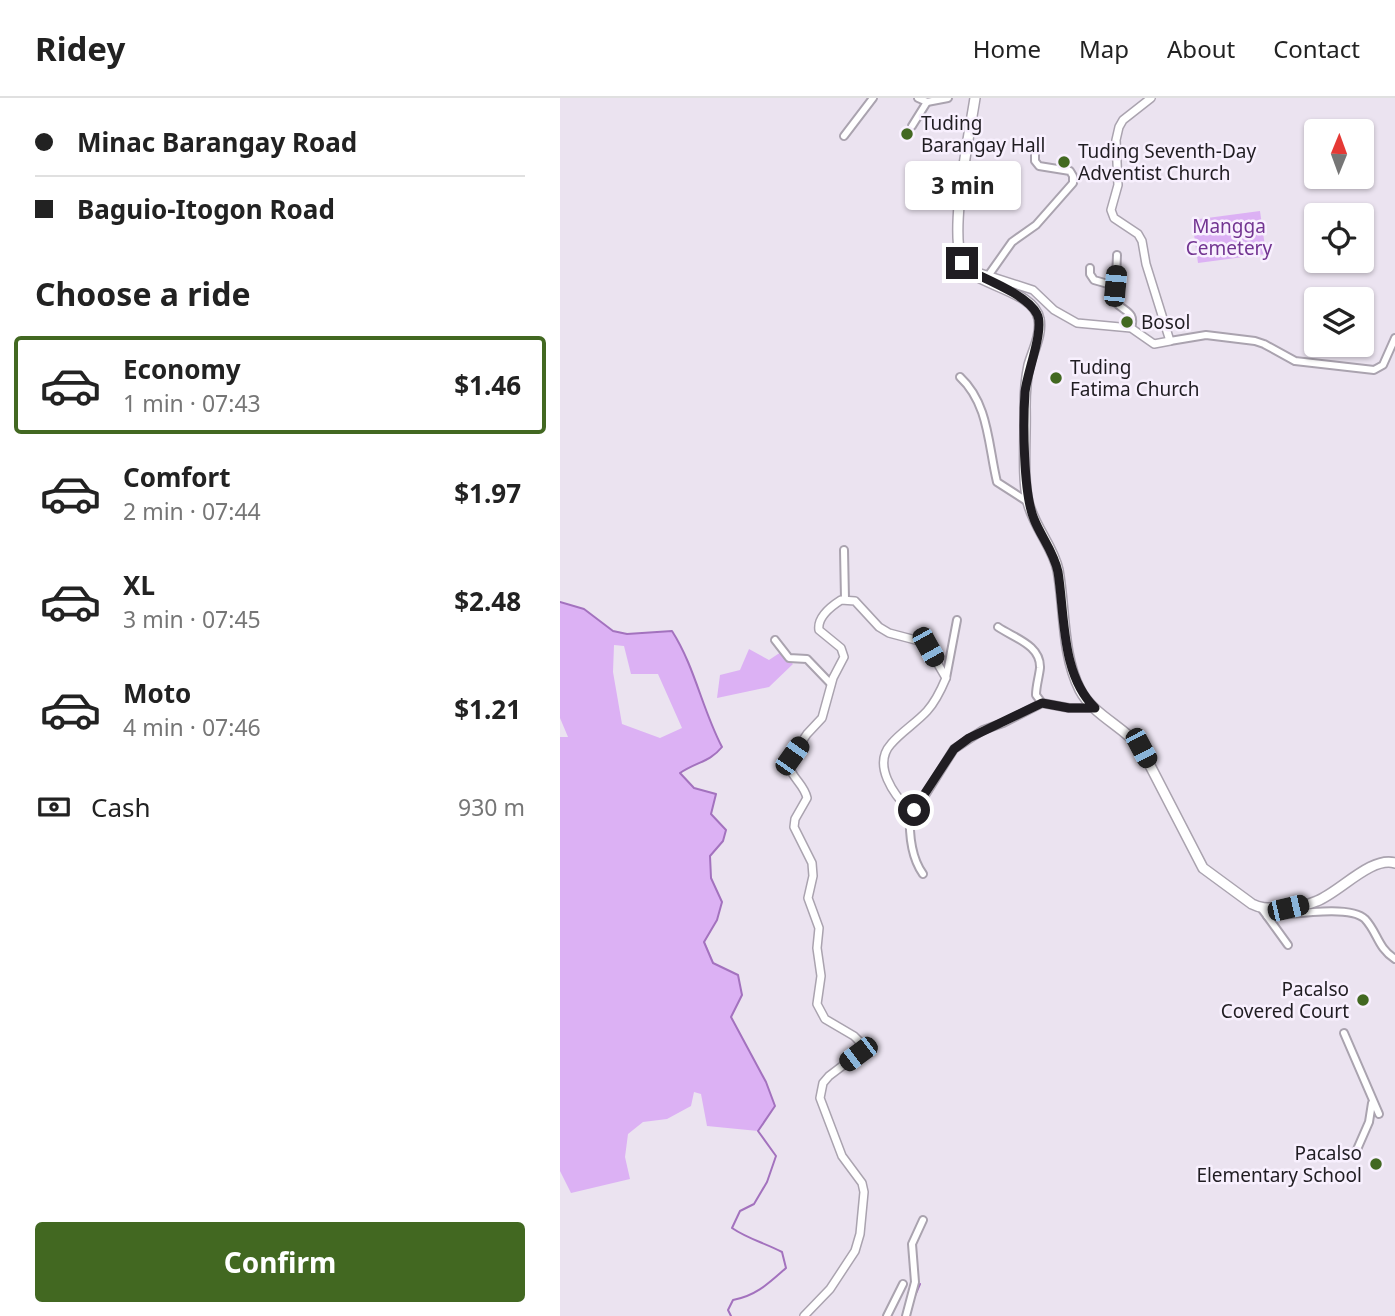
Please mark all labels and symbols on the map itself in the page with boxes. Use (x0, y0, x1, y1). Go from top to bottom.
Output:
place label: Tuding Barangay Hall (921, 110, 1045, 158)
north arrow (1304, 119, 1374, 189)
marker: Tuding Barangay Hall (899, 126, 915, 142)
place label: Tuding Seventh-Day Adventist Church (1078, 138, 1256, 186)
marker: Tuding Seventh-Day Adventist Church (1056, 154, 1072, 170)
callout: 3 min (904, 162, 1020, 211)
park label: Mangga Cemetery (1186, 213, 1272, 261)
route end (946, 247, 978, 279)
car (1103, 264, 1128, 308)
place label: Bosol (1141, 309, 1190, 335)
marker: Bosol (1119, 314, 1135, 330)
place label: Tuding Fatima Church (1070, 354, 1199, 402)
marker: Tuding Fatima Church (1048, 370, 1064, 386)
car (909, 624, 948, 670)
car (1122, 725, 1161, 771)
car (772, 733, 813, 779)
route start (898, 794, 930, 826)
car (1266, 893, 1311, 923)
place label: Pacalso Covered Court (1221, 976, 1349, 1024)
marker: Pacalso Covered Court (1355, 992, 1371, 1008)
car (835, 1033, 882, 1075)
place label: Pacalso Elementary School (1196, 1140, 1362, 1188)
marker: Pacalso Elementary School (1368, 1156, 1384, 1172)

